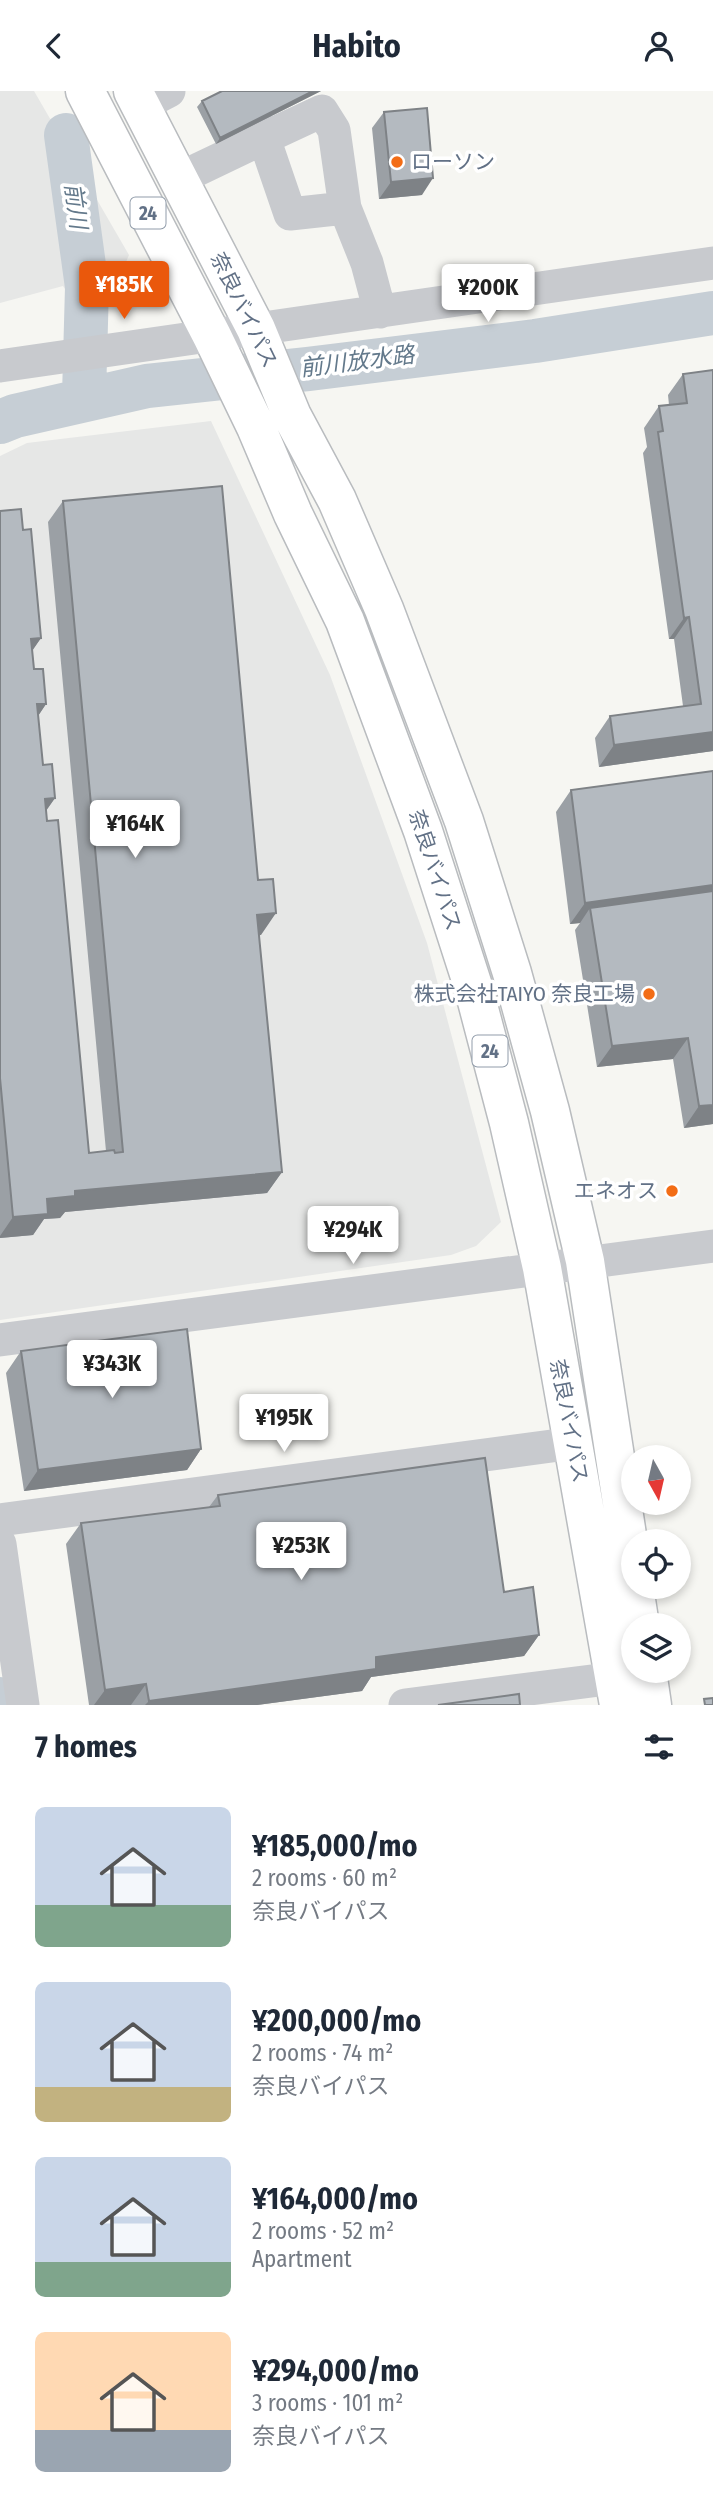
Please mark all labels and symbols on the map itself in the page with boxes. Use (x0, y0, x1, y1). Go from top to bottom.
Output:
place label: ローソン (411, 149, 495, 175)
marker: ローソン (389, 154, 405, 170)
water label: 前川 (59, 181, 93, 234)
road number: 24 (130, 197, 166, 229)
street label: 奈良バイパス (205, 248, 283, 372)
pin: ¥185K (75, 261, 173, 321)
pin: ¥200K (439, 265, 537, 324)
water label: 前川放水路 (298, 340, 418, 382)
pin: ¥164K (86, 801, 184, 860)
street label: 奈良バイパス (403, 806, 467, 934)
place label: 株式会社TAIYO 奈良工場 (414, 981, 635, 1007)
marker: 株式会社TAIYO 奈良工場 (641, 986, 657, 1002)
road number: 24 (472, 1035, 508, 1067)
place label: エネオス (574, 1178, 658, 1204)
marker: エネオス (664, 1183, 680, 1199)
pin: ¥294K (304, 1207, 402, 1266)
pin: ¥343K (63, 1341, 161, 1400)
street label: 奈良バイパス (544, 1357, 594, 1485)
pin: ¥195K (235, 1395, 333, 1454)
north arrow (621, 1445, 691, 1515)
pin: ¥253K (252, 1523, 350, 1582)

